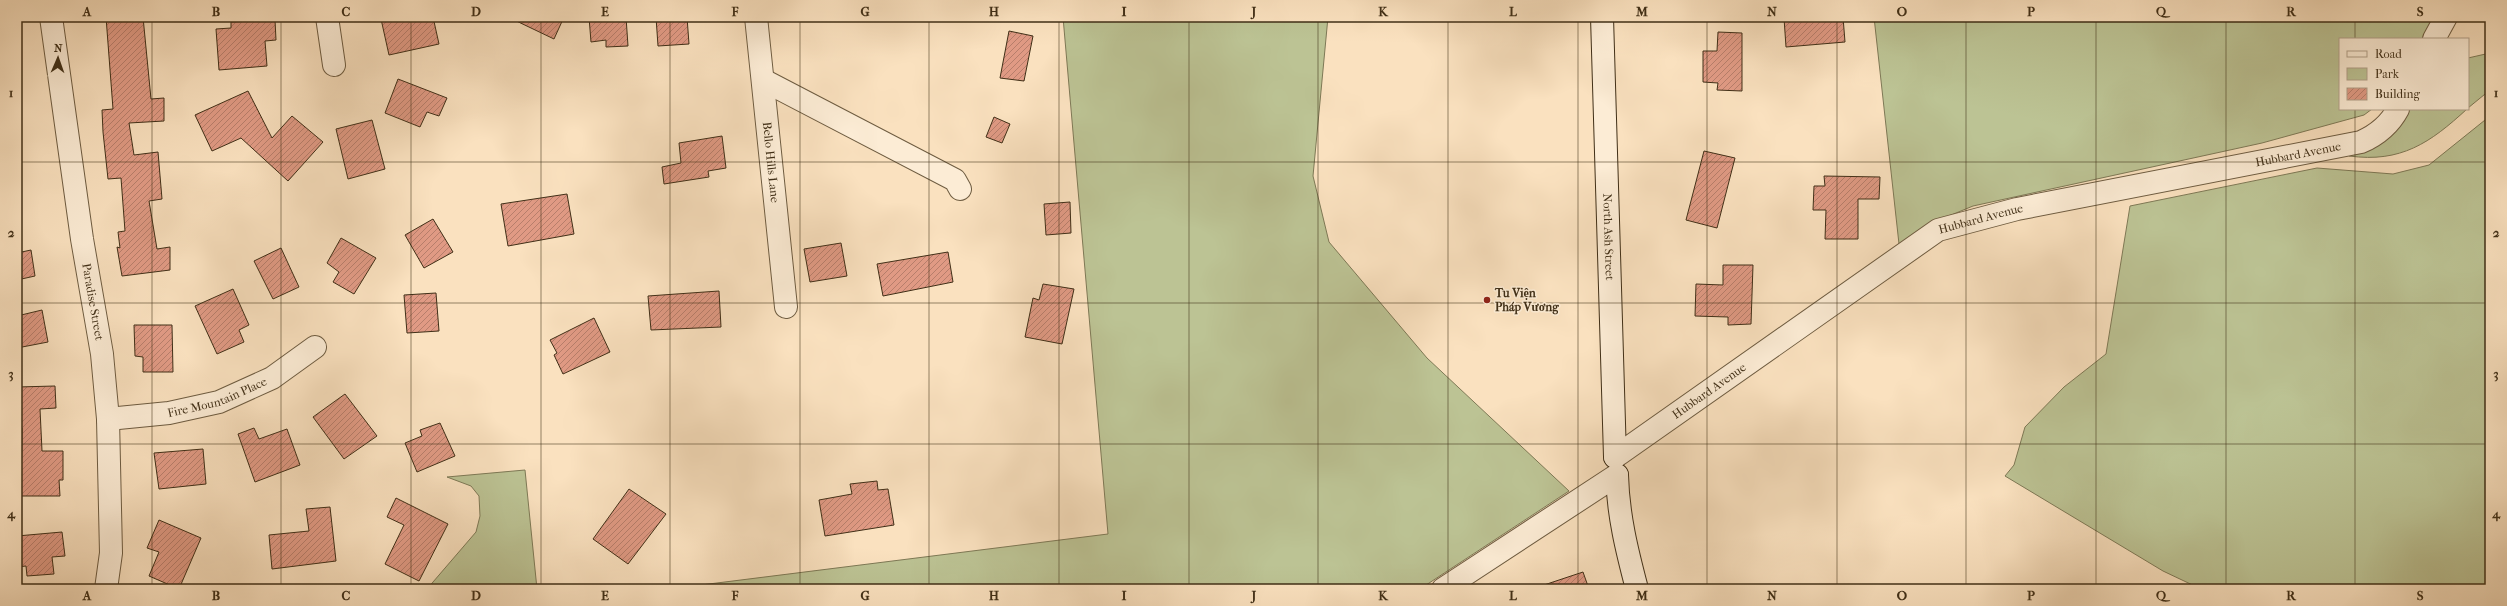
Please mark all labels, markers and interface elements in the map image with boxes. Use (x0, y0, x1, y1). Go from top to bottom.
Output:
text: A (82, 4, 92, 19)
text: B (212, 4, 221, 19)
text: C (342, 4, 351, 19)
text: D (471, 4, 481, 19)
text: E (601, 4, 609, 19)
text: F (731, 4, 739, 19)
text: G (860, 4, 870, 19)
text: H (989, 4, 1000, 19)
text: I (1121, 4, 1127, 19)
text: J (1250, 4, 1257, 20)
text: K (1378, 4, 1389, 19)
text: L (1509, 4, 1518, 19)
text: M (1635, 4, 1648, 19)
text: N (1767, 4, 1777, 19)
text: O (1897, 4, 1907, 19)
text: P (2027, 4, 2035, 19)
text: Q (2156, 4, 2171, 19)
text: R (2286, 4, 2297, 19)
text: S (2417, 4, 2424, 19)
north arrow (38, 38, 78, 78)
legend (2339, 38, 2469, 110)
text: N (54, 42, 63, 55)
text: Road (2375, 47, 2402, 61)
text: Park (2375, 67, 2400, 81)
text: 1 (9, 85, 14, 100)
text: 1 (2494, 85, 2499, 100)
text: Building (2375, 87, 2420, 101)
street label: Bello Hills Lane (760, 121, 782, 203)
street label: Hubbard Avenue (2254, 139, 2342, 169)
street label: North Ash Street (1600, 193, 1617, 281)
street label: Hubbard Avenue (1937, 201, 2024, 237)
text: 2 (8, 225, 15, 240)
text: 2 (2493, 225, 2500, 240)
street label: Paradise Street (79, 262, 107, 342)
place label: Tu Viện Pháp Vương (1494, 286, 1559, 315)
marker: Tu Viện Pháp Vương (1482, 295, 1492, 305)
street label: Hubbard Avenue (1669, 360, 1749, 422)
text: 3 (8, 366, 14, 382)
text: 3 (2493, 366, 2499, 382)
street label: Fire Mountain Place (166, 374, 269, 420)
text: 4 (6, 506, 16, 522)
text: 4 (2491, 506, 2501, 522)
text: A (82, 588, 92, 603)
text: B (212, 588, 221, 603)
text: C (342, 588, 351, 603)
text: D (471, 588, 481, 603)
text: E (601, 588, 609, 603)
text: F (731, 588, 739, 603)
text: G (860, 588, 870, 603)
text: H (989, 588, 1000, 603)
text: I (1121, 588, 1127, 603)
text: J (1250, 588, 1257, 604)
text: K (1378, 588, 1389, 603)
text: L (1509, 588, 1518, 603)
text: M (1635, 588, 1648, 603)
text: N (1767, 588, 1777, 603)
text: O (1897, 588, 1907, 603)
text: P (2027, 588, 2035, 603)
text: Q (2156, 588, 2171, 603)
text: R (2286, 588, 2297, 603)
text: S (2417, 588, 2424, 603)

